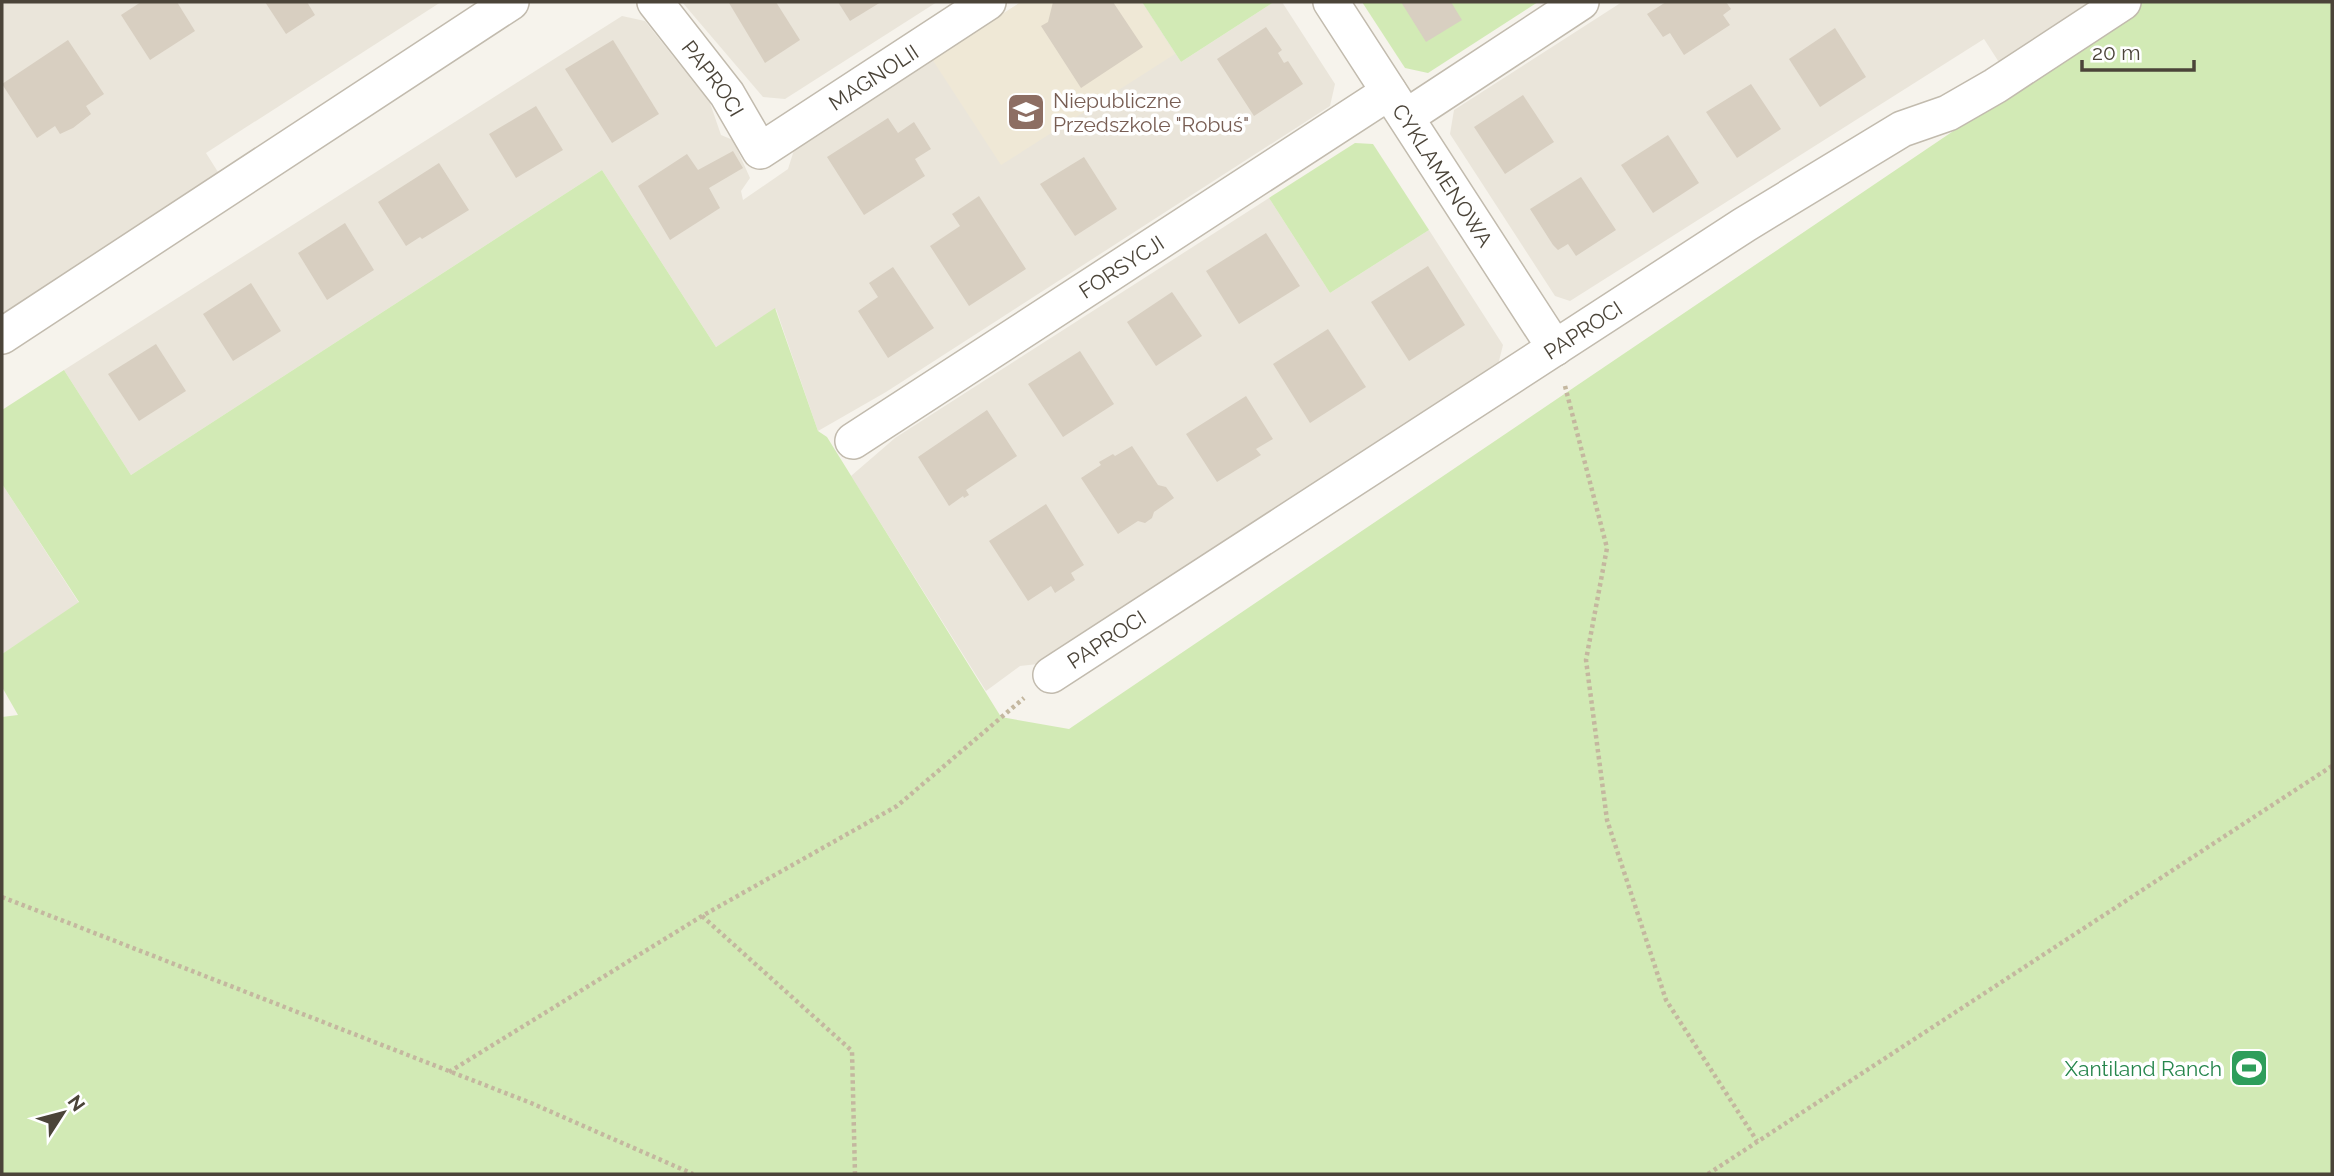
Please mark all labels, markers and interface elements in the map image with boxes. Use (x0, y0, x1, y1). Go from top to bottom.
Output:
scale bar (2082, 28, 2194, 72)
street label: PAPROCI (677, 35, 750, 121)
street label: MAGNOLII (824, 39, 923, 115)
text: 20 m (2092, 40, 2140, 65)
place label: Niepubliczne Przedszkole "Robuś" (1053, 88, 1249, 137)
school or university icon: Niepubliczne Przedszkole "Robuś" (1005, 91, 1047, 133)
street label: CYKLAMENOWA (1388, 99, 1498, 251)
street label: FORSYCJI (1074, 230, 1168, 303)
street label: PAPROCI (1539, 295, 1627, 364)
street label: PAPROCI (1062, 604, 1150, 674)
sports icon: Xantiland Ranch (2228, 1047, 2270, 1089)
place label: Xantiland Ranch (2065, 1056, 2222, 1081)
north arrow (28, 1078, 98, 1148)
text: N (64, 1091, 90, 1115)

